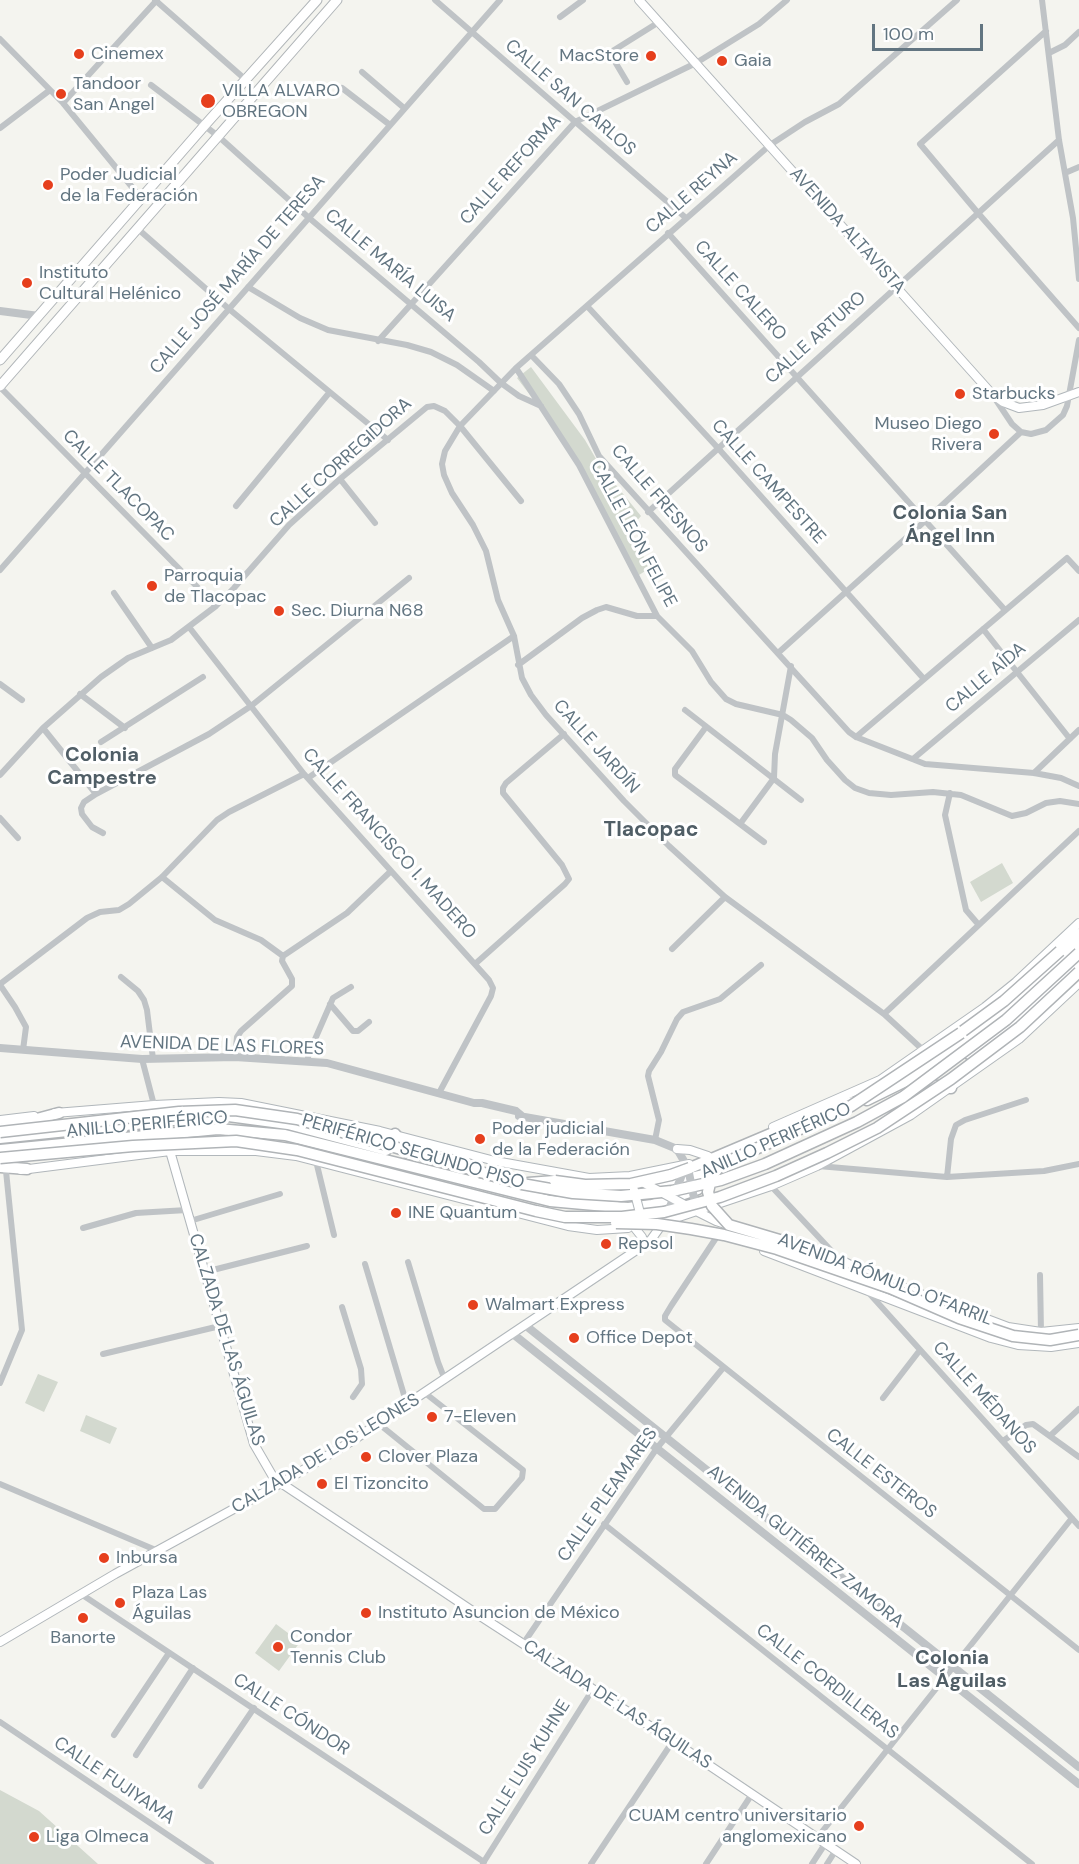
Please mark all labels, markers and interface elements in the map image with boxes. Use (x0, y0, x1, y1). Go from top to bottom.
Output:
scale bar (875, 12, 986, 50)
text: 100 m (883, 22, 934, 46)
street label: CALLE SAN CARLOS (500, 35, 640, 161)
place label: Cinemex (91, 43, 164, 65)
place label: MacStore (559, 45, 639, 67)
marker: Cinemex (72, 47, 86, 61)
marker: MacStore (644, 49, 658, 63)
place label: Gaia (734, 50, 772, 72)
marker: Gaia (715, 54, 729, 68)
place label: Tandoor San Angel (73, 73, 155, 116)
place label: VILLA ALVARO OBREGON (222, 80, 340, 122)
marker: Tandoor San Angel (54, 87, 68, 101)
marker: VILLA ALVARO OBREGON (199, 92, 217, 110)
street label: CALLE REFORMA (456, 110, 566, 230)
street label: CALLE REYNA (642, 147, 742, 239)
street label: AVENIDA ALTAVISTA (785, 163, 909, 299)
place label: Poder Judicial de la Federación (60, 164, 198, 207)
street label: CALLE JOSÉ MARÍA DE TERESA (146, 171, 330, 379)
marker: Poder Judicial de la Federación (41, 178, 55, 192)
street label: CALLE MARÍA LUISA (320, 205, 460, 327)
street label: CALLE CALERO (689, 236, 791, 346)
place label: Instituto Cultural Helénico (39, 262, 181, 304)
marker: Instituto Cultural Helénico (20, 276, 34, 290)
street label: CALLE ARTURO (761, 287, 871, 389)
place label: Starbucks (972, 383, 1055, 405)
marker: Starbucks (953, 387, 967, 401)
street label: CALLE CORREGIDORA (266, 394, 416, 532)
place label: Museo Diego Rivera (875, 413, 982, 456)
street label: CALLE CAMPESTRE (706, 415, 830, 549)
street label: CALLE TLACOPAC (58, 426, 178, 546)
marker: Museo Diego Rivera (987, 427, 1001, 441)
street label: CALLE FRESNOS (606, 441, 712, 557)
street label: CALLE LEÓN FELIPE (585, 457, 681, 611)
district label: Colonia San Ángel Inn (893, 502, 1007, 549)
place label: Parroquia de Tlacopac (164, 565, 267, 608)
marker: Parroquia de Tlacopac (145, 579, 159, 593)
place label: Sec. Diurna N68 (291, 600, 424, 622)
marker: Sec. Diurna N68 (272, 604, 286, 618)
street label: CALLE AÍDA (941, 638, 1031, 718)
street label: CALLE JARDÍN (548, 696, 644, 798)
district label: Colonia Campestre (47, 744, 157, 791)
street label: CALLE FRANCISCO I. MADERO (298, 744, 480, 944)
district label: Tlacopac (604, 817, 698, 843)
street label: AVENIDA DE LAS FLORES (119, 1032, 325, 1060)
street label: ANILLO PERIFÉRICO (698, 1098, 854, 1184)
street label: ANILLO PERIFÉRICO (65, 1107, 229, 1143)
street label: PERIFÉRICO SEGUNDO PISO (299, 1110, 527, 1194)
place label: Poder judicial de la Federación (492, 1118, 630, 1160)
marker: Poder judicial de la Federación (473, 1132, 487, 1146)
place label: INE Quantum (408, 1202, 517, 1224)
marker: INE Quantum (389, 1206, 403, 1220)
street label: AVENIDA RÓMULO O'FARRIL (775, 1229, 995, 1331)
street label: CALZADA DE LAS ÁGUILAS (183, 1231, 269, 1449)
place label: Repsol (618, 1233, 673, 1255)
marker: Repsol (599, 1237, 613, 1251)
place label: Walmart Express (485, 1294, 625, 1316)
marker: Walmart Express (466, 1298, 480, 1312)
place label: Office Depot (586, 1327, 693, 1349)
marker: Office Depot (567, 1331, 581, 1345)
street label: CALLE MÉDANOS (928, 1337, 1040, 1459)
street label: CALZADA DE LOS LEONES (228, 1389, 424, 1519)
place label: 7-Eleven (444, 1406, 516, 1428)
marker: 7-Eleven (425, 1410, 439, 1424)
street label: CALLE PLEAMARES (554, 1424, 662, 1566)
street label: CALLE ESTEROS (822, 1424, 940, 1524)
place label: Clover Plaza (378, 1446, 478, 1468)
marker: Clover Plaza (359, 1450, 373, 1464)
street label: AVENIDA GUTIÉRREZ ZAMORA (702, 1461, 908, 1633)
place label: El Tizoncito (334, 1473, 429, 1495)
marker: El Tizoncito (315, 1477, 329, 1491)
place label: Inbursa (116, 1547, 178, 1569)
marker: Inbursa (97, 1551, 111, 1565)
place label: Plaza Las Águilas (132, 1582, 207, 1624)
marker: Plaza Las Águilas (113, 1596, 127, 1610)
place label: Instituto Asuncion de México (378, 1602, 620, 1624)
marker: Instituto Asuncion de México (359, 1606, 373, 1620)
marker: Banorte (76, 1611, 90, 1625)
street label: CALLE CORDILLERAS (751, 1620, 903, 1744)
place label: Condor Tennis Club (290, 1626, 386, 1668)
place label: Banorte (50, 1627, 116, 1649)
street label: CALZADA DE LAS ÁGUILAS (519, 1636, 715, 1774)
marker: Condor Tennis Club (271, 1640, 285, 1654)
district label: Colonia Las Águilas (897, 1647, 1007, 1694)
street label: CALLE CÓNDOR (229, 1669, 353, 1761)
street label: CALLE LUIS KUHNE (475, 1696, 575, 1840)
street label: CALLE FUJIYAMA (49, 1733, 179, 1829)
place label: CUAM centro universitario anglomexicano (629, 1805, 847, 1848)
marker: CUAM centro universitario anglomexicano (852, 1819, 866, 1833)
place label: Liga Olmeca (46, 1826, 149, 1848)
marker: Liga Olmeca (27, 1830, 41, 1844)

